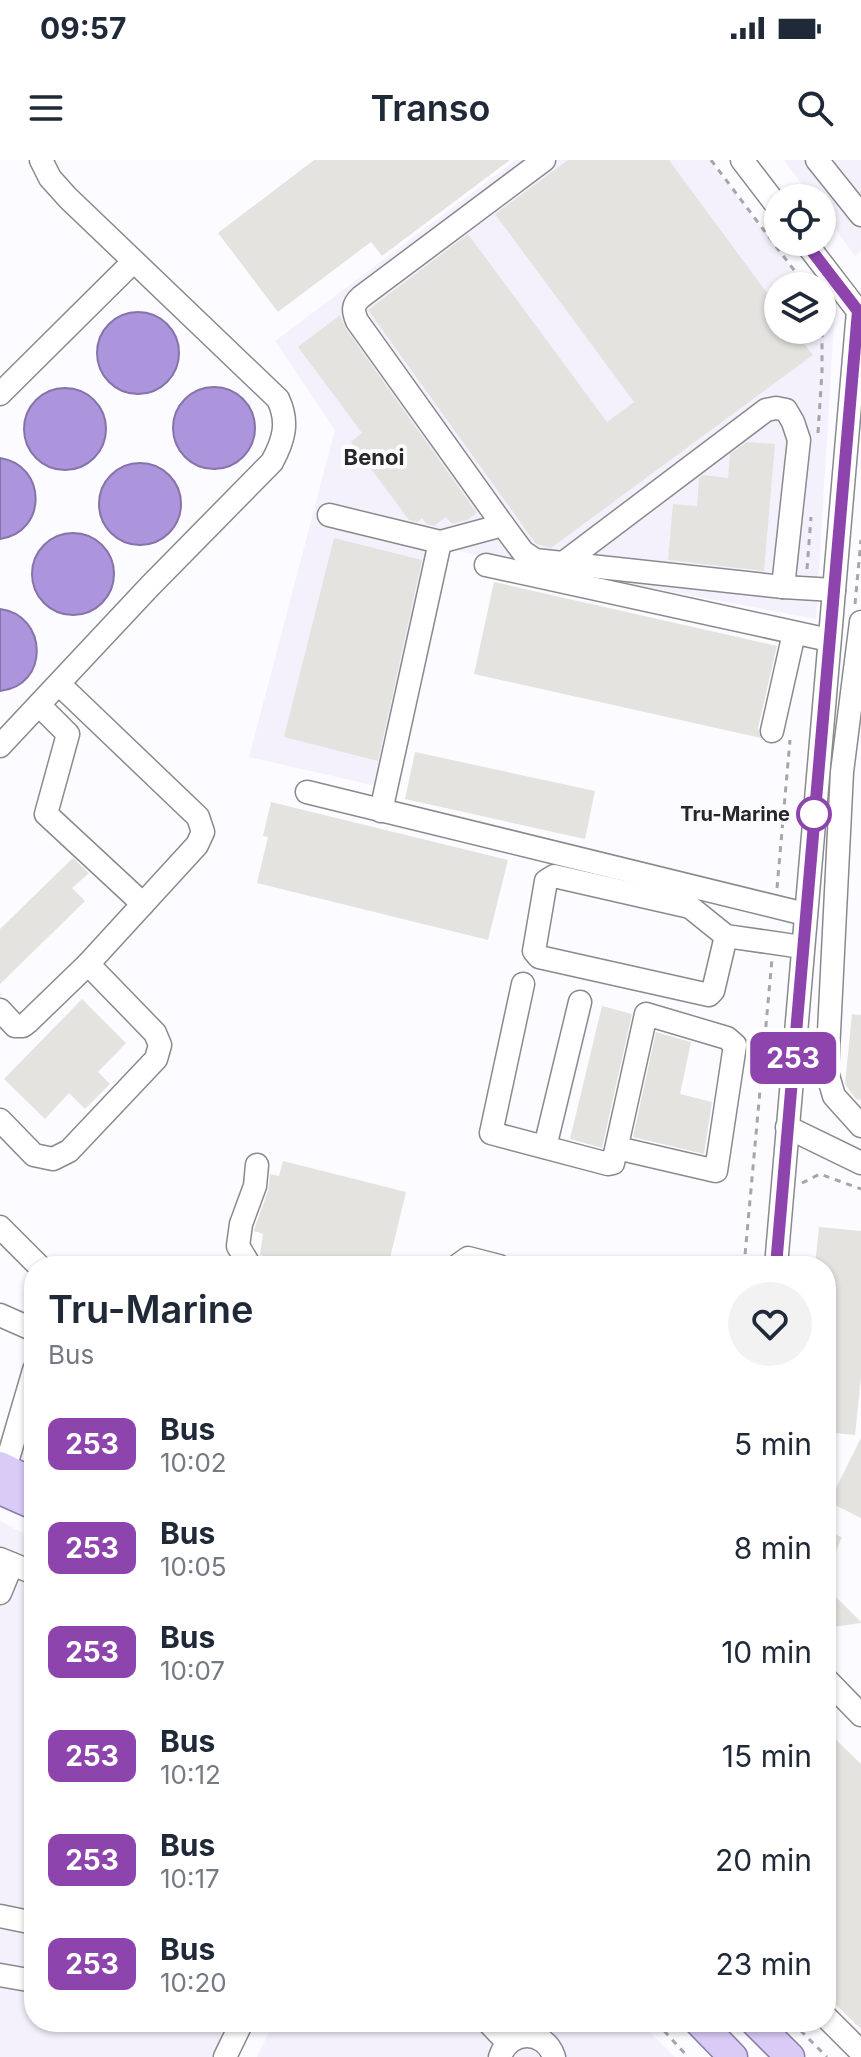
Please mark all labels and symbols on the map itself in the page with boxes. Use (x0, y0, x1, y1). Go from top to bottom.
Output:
district label: Benoi (344, 444, 404, 470)
marker: Tru-Marine (797, 797, 831, 831)
place label: Tru-Marine (680, 802, 790, 826)
line badge: 253 (747, 1032, 839, 1084)

